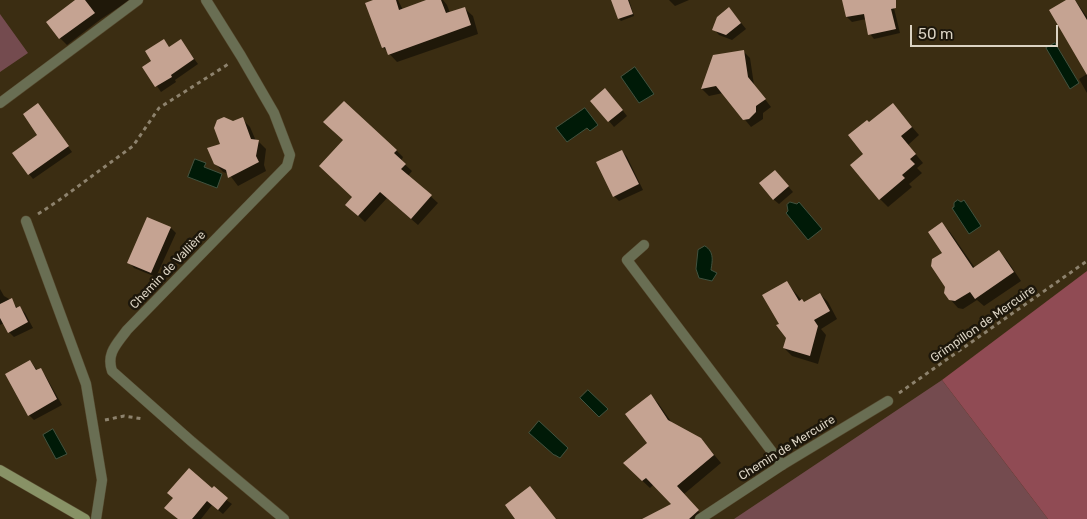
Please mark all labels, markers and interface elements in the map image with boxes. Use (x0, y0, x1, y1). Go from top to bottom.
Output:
scale bar (912, 15, 1060, 47)
text: 50 m (918, 25, 953, 43)
street label: Chemin de Vallière (127, 228, 209, 312)
street label: Grimpillon de Mercuire (928, 282, 1038, 366)
street label: Chemin de Mercuire (736, 412, 838, 484)

